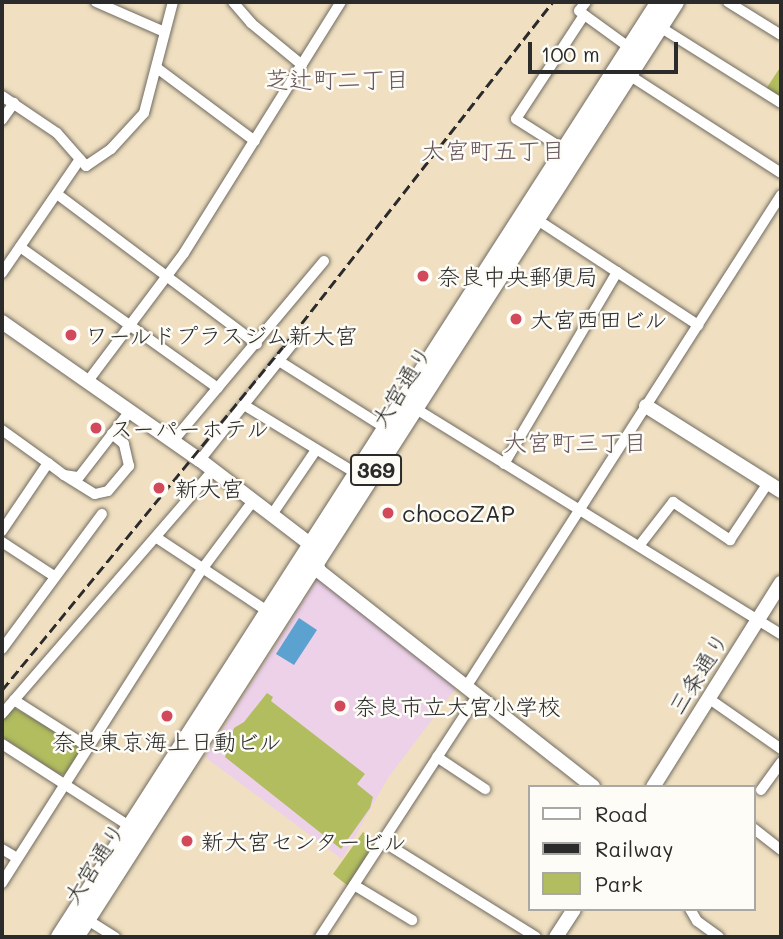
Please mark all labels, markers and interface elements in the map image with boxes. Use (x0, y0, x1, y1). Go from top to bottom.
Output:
scale bar (531, 28, 682, 72)
text: 100 m (541, 40, 600, 67)
district label: 芝辻町二丁目 (265, 65, 409, 93)
district label: 大宮町五丁目 (421, 136, 565, 164)
place label: 奈良中央郵便局 (437, 262, 598, 290)
marker: 奈良中央郵便局 (415, 268, 431, 284)
place label: 大宮西田ビル (530, 305, 668, 333)
marker: 大宮西田ビル (508, 311, 524, 327)
place label: ワールドプラスジム新大宮 (85, 321, 361, 349)
marker: ワールドプラスジム新大宮 (63, 327, 79, 343)
street label: 大宮通り (365, 340, 437, 432)
place label: スーパーホテル (110, 414, 270, 442)
marker: スーパーホテル (88, 420, 104, 436)
district label: 大宮町三丁目 (503, 428, 647, 456)
road number: 369 (350, 452, 402, 488)
place label: 新大宮 (175, 474, 244, 502)
marker: 新大宮 (149, 478, 169, 498)
place label: chocoZAP (402, 499, 515, 527)
marker: chocoZAP (380, 505, 396, 521)
street label: 三条通り (662, 627, 734, 719)
place label: 奈良市立大宮小学校 (354, 692, 561, 720)
marker: 奈良市立大宮小学校 (332, 698, 348, 714)
marker: 奈良東京海上日動ビル (159, 708, 175, 724)
place label: 奈良東京海上日動ビル (52, 727, 282, 755)
legend (528, 785, 755, 911)
text: Road (595, 800, 647, 827)
street label: 大宮通り (57, 817, 131, 909)
place label: 新大宮センタービル (201, 827, 408, 855)
marker: 新大宮センタービル (179, 833, 195, 849)
text: Railway (595, 835, 674, 862)
text: Park (595, 870, 643, 897)

